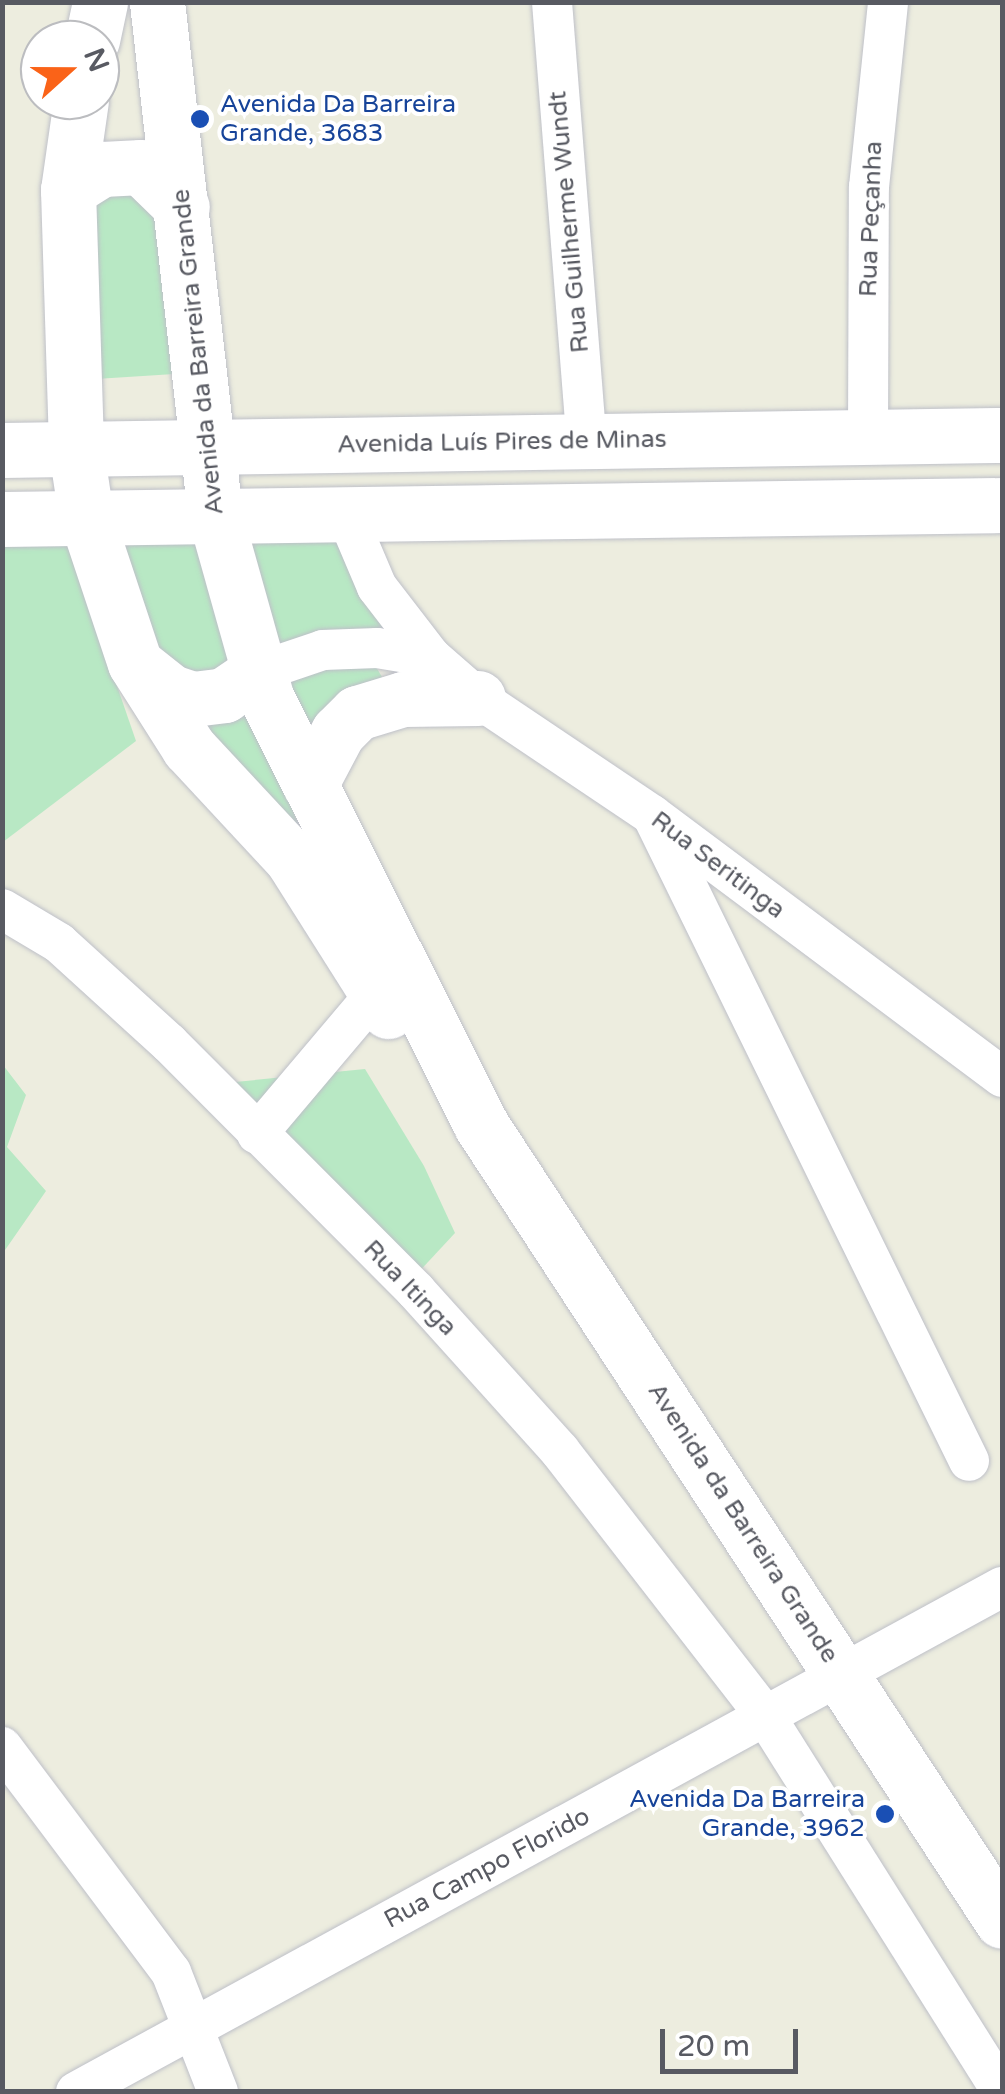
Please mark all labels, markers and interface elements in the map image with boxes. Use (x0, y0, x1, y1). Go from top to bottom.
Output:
north arrow (20, 20, 120, 120)
text: N (76, 43, 116, 77)
place label: Avenida Da Barreira Grande, 3683 (220, 90, 456, 149)
street label: Rua Guilherme Wundt (543, 90, 595, 354)
marker: Avenida Da Barreira Grande, 3683 (189, 108, 211, 130)
street label: Rua Peçanha (853, 140, 889, 298)
street label: Avenida da Barreira Grande (166, 188, 230, 516)
street label: Avenida Luís Pires de Minas (337, 424, 667, 460)
street label: Rua Seritinga (645, 805, 791, 925)
street label: Rua Itinga (357, 1234, 463, 1342)
street label: Avenida da Barreira Grande (641, 1378, 845, 1668)
place label: Avenida Da Barreira Grande, 3962 (629, 1785, 865, 1844)
street label: Rua Campo Florido (379, 1801, 595, 1935)
marker: Avenida Da Barreira Grande, 3962 (874, 1803, 896, 1825)
scale bar (665, 2009, 802, 2071)
text: 20 m (677, 2028, 750, 2065)

